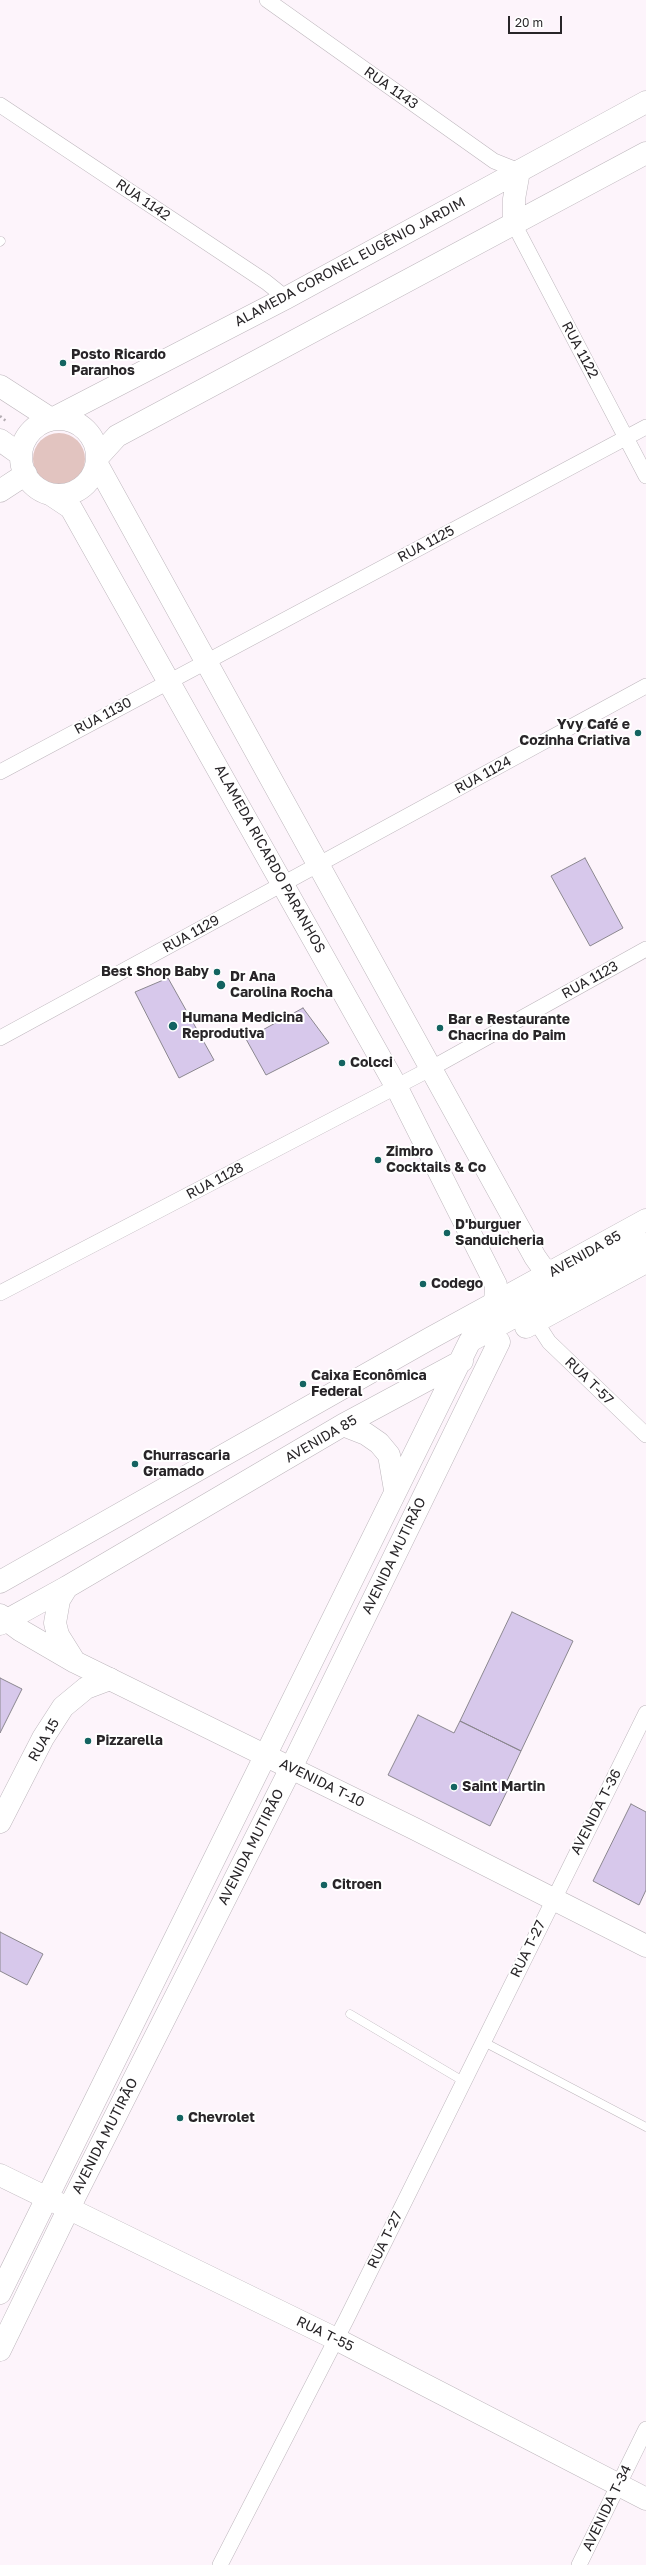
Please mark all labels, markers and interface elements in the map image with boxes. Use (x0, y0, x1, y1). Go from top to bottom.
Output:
scale bar (510, 8, 564, 34)
text: 20 m (515, 15, 543, 30)
street label: RUA 1143 (361, 63, 421, 113)
street label: RUA 1142 (112, 176, 174, 224)
street label: ALAMEDA CORONEL EUGÊNIO JARDIM (232, 194, 468, 330)
street label: RUA 1122 (558, 319, 602, 381)
place label: Posto Ricardo Paranhos (71, 347, 166, 380)
marker: Posto Ricardo Paranhos (58, 358, 68, 368)
street label: RUA 1125 (395, 522, 457, 566)
street label: RUA 1130 (71, 694, 135, 738)
place label: Yvy Café e Cozinha Criativa (519, 717, 630, 750)
marker: Yvy Café e Cozinha Criativa (633, 728, 643, 738)
street label: RUA 1124 (452, 753, 514, 797)
street label: ALAMEDA RICARDO PARANHOS (211, 762, 329, 956)
street label: RUA 1129 (160, 912, 222, 956)
street label: RUA 1123 (559, 958, 621, 1002)
place label: Best Shop Baby (101, 964, 209, 980)
marker: Best Shop Baby (212, 967, 222, 977)
place label: Dr Ana Carolina Rocha (230, 969, 333, 1002)
marker: Dr Ana Carolina Rocha (215, 979, 227, 991)
place label: Humana Medicina Reprodutiva (182, 1010, 303, 1042)
place label: Bar e Restaurante Chacrina do Paim (448, 1012, 570, 1044)
marker: Humana Medicina Reprodutiva (167, 1020, 179, 1032)
marker: Bar e Restaurante Chacrina do Paim (435, 1023, 445, 1033)
place label: Colcci (350, 1055, 393, 1071)
marker: Colcci (337, 1058, 347, 1068)
place label: Zimbro Cocktails & Co (386, 1144, 486, 1176)
marker: Zimbro Cocktails & Co (373, 1155, 383, 1165)
street label: RUA 1128 (184, 1159, 246, 1203)
place label: D'burguer Sanduicheria (455, 1217, 544, 1250)
street label: AVENIDA 85 (546, 1227, 624, 1281)
marker: D'burguer Sanduicheria (442, 1228, 452, 1238)
place label: Codego (431, 1276, 483, 1292)
marker: Codego (418, 1279, 428, 1289)
street label: RUA T-57 (561, 1354, 617, 1408)
place label: Caixa Econômica Federal (311, 1368, 427, 1400)
marker: Caixa Econômica Federal (298, 1379, 308, 1389)
street label: AVENIDA 85 (282, 1412, 360, 1466)
place label: Churrascaria Gramado (143, 1448, 230, 1480)
marker: Churrascaria Gramado (130, 1459, 140, 1469)
street label: AVENIDA MUTIRÃO (358, 1495, 430, 1617)
street label: RUA 15 (25, 1715, 63, 1765)
place label: Pizzarella (96, 1733, 163, 1749)
marker: Pizzarella (83, 1736, 93, 1746)
street label: AVENIDA T-10 (277, 1755, 367, 1811)
street label: AVENIDA T-36 (567, 1766, 625, 1858)
place label: Saint Martin (462, 1779, 545, 1795)
marker: Saint Martin (449, 1782, 459, 1792)
street label: AVENIDA MUTIRÃO (215, 1786, 287, 1908)
place label: Citroen (332, 1877, 382, 1893)
marker: Citroen (319, 1880, 329, 1890)
street label: RUA T-27 (507, 1918, 549, 1980)
street label: AVENIDA MUTIRÃO (69, 2075, 141, 2197)
place label: Chevrolet (188, 2110, 255, 2126)
marker: Chevrolet (175, 2113, 185, 2123)
street label: RUA T-27 (364, 2209, 406, 2271)
street label: RUA T-55 (294, 2313, 356, 2355)
street label: AVENIDA T-34 (579, 2462, 635, 2554)

